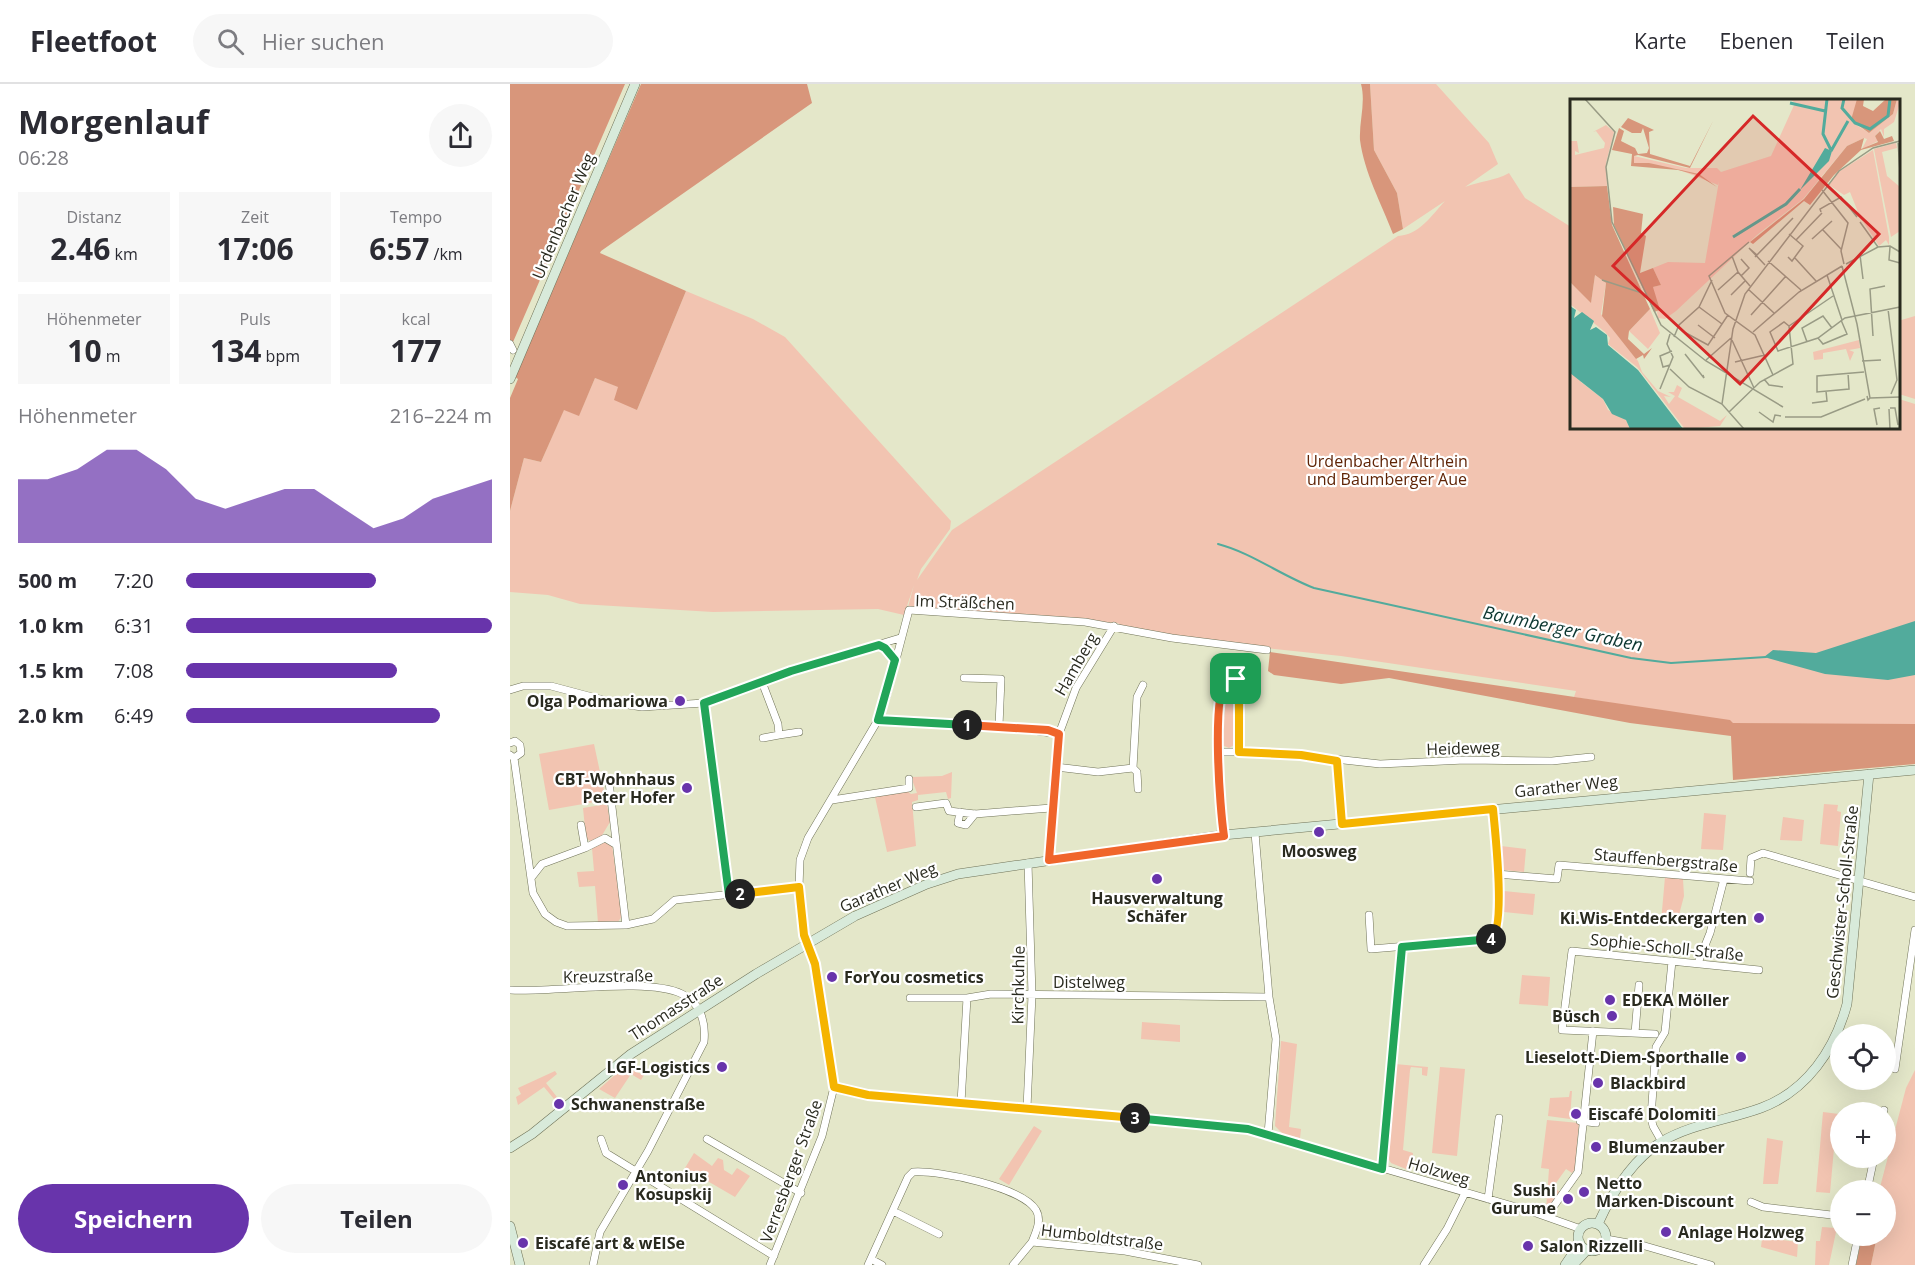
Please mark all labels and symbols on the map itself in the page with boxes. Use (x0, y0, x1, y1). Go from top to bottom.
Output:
inset map (1570, 99, 1900, 429)
street label: Urdenbacher Weg (526, 149, 600, 282)
park label: Urdenbacher Altrhein und Baumberger Aue (1306, 450, 1468, 490)
street label: Im Sträßchen (915, 589, 1015, 615)
water label: Baumberger Graben (1481, 599, 1645, 657)
street label: Hamberg (1049, 628, 1103, 700)
pin (1210, 653, 1261, 704)
place label: Olga Podmariowa (527, 690, 668, 712)
marker: Olga Podmariowa (673, 694, 687, 708)
pin: 1 (952, 710, 982, 740)
street label: Heideweg (1426, 736, 1501, 760)
place label: CBT-Wohnhaus Peter Hofer (555, 768, 675, 808)
street label: Garather Weg (1513, 770, 1619, 802)
marker: CBT-Wohnhaus Peter Hofer (680, 781, 694, 795)
street label: Geschwister-Scholl-Straße (1821, 804, 1863, 1000)
marker: Moosweg (1312, 825, 1326, 839)
place label: Moosweg (1281, 840, 1357, 862)
street label: Stauffenbergstraße (1593, 843, 1739, 877)
street label: Garather Weg (836, 857, 940, 917)
marker: Hausverwaltung Schäfer (1150, 872, 1164, 886)
pin: 2 (725, 879, 755, 909)
place label: Hausverwaltung Schäfer (1091, 887, 1223, 927)
place label: Ki.Wis-Entdeckergarten (1560, 907, 1747, 929)
marker: Ki.Wis-Entdeckergarten (1752, 911, 1766, 925)
pin: 4 (1476, 924, 1506, 954)
street label: Sophie-Scholl-Straße (1589, 928, 1745, 966)
street label: Kirchkuhle (1006, 945, 1030, 1025)
street label: Kreuzstraße (563, 964, 653, 988)
place label: ForYou cosmetics (844, 966, 984, 988)
street label: Thomasstraße (625, 969, 727, 1045)
marker: ForYou cosmetics (825, 970, 839, 984)
street label: Distelweg (1053, 971, 1125, 993)
place label: EDEKA Möller (1622, 989, 1729, 1011)
marker: EDEKA Möller (1603, 993, 1617, 1007)
place label: Büsch (1552, 1005, 1600, 1027)
marker: Büsch (1605, 1009, 1619, 1023)
place label: Lieselott-Diem-Sporthalle (1525, 1046, 1729, 1068)
marker: Lieselott-Diem-Sporthalle (1734, 1050, 1748, 1064)
place label: LGF-Logistics (607, 1056, 710, 1078)
marker: LGF-Logistics (715, 1060, 729, 1074)
place label: Blackbird (1610, 1072, 1686, 1094)
marker: Blackbird (1591, 1076, 1605, 1090)
place label: Schwanenstraße (571, 1093, 705, 1115)
street label: Verresberger Straße (755, 1096, 827, 1246)
marker: Schwanenstraße (552, 1097, 566, 1111)
pin: 3 (1120, 1103, 1150, 1133)
place label: Eiscafé Dolomiti (1588, 1103, 1716, 1125)
marker: Eiscafé Dolomiti (1569, 1107, 1583, 1121)
place label: Blumenzauber (1608, 1136, 1725, 1158)
marker: Blumenzauber (1589, 1140, 1603, 1154)
street label: Holzweg (1406, 1152, 1473, 1190)
place label: Antonius Kosupskij (635, 1165, 712, 1205)
place label: Netto Marken-Discount (1596, 1172, 1734, 1212)
marker: Antonius Kosupskij (616, 1178, 630, 1192)
place label: Sushi Gurume (1491, 1179, 1556, 1219)
marker: Netto Marken-Discount (1577, 1185, 1591, 1199)
marker: Sushi Gurume (1561, 1192, 1575, 1206)
street label: Humboldtstraße (1040, 1219, 1164, 1255)
place label: Anlage Holzweg (1678, 1221, 1804, 1243)
marker: Anlage Holzweg (1659, 1225, 1673, 1239)
place label: Eiscafé art & wEISe (535, 1232, 685, 1254)
place label: Salon Rizzelli (1540, 1235, 1643, 1257)
marker: Eiscafé art & wEISe (516, 1236, 530, 1250)
marker: Salon Rizzelli (1521, 1239, 1535, 1253)

